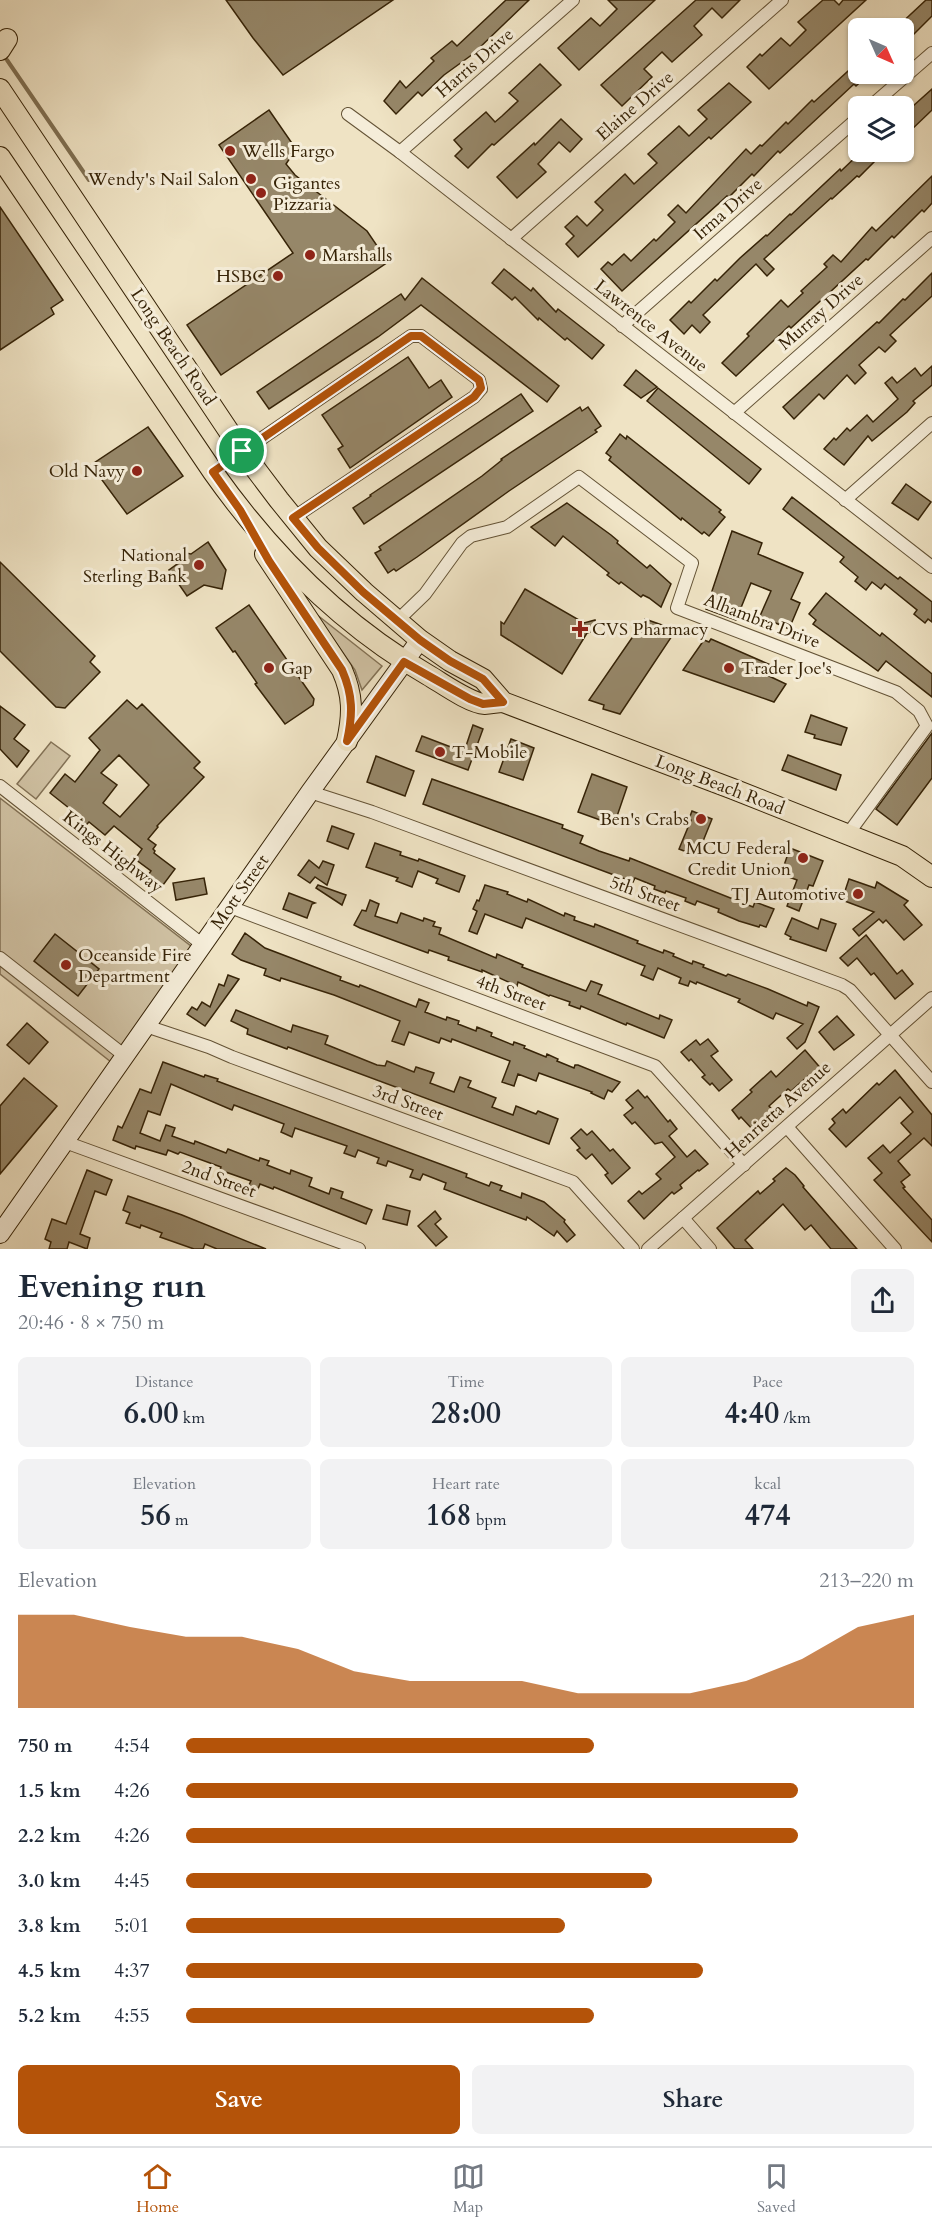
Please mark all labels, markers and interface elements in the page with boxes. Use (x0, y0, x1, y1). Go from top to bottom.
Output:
north arrow (848, 18, 914, 84)
map controls (848, 18, 914, 162)
street label: Harris Drive (431, 22, 519, 104)
street label: Elaine Drive (591, 65, 679, 147)
button: layers (848, 96, 914, 162)
place label: Wells Fargo (241, 139, 335, 164)
marker: Wells Fargo (223, 144, 237, 158)
place label: Wendy's Nail Salon (87, 167, 240, 192)
place label: Gigantes Pizzaria (273, 171, 340, 217)
marker: Wendy's Nail Salon (244, 172, 258, 186)
street label: Irma Drive (688, 172, 768, 246)
marker: Gigantes Pizzaria (254, 186, 268, 200)
place label: Marshalls (322, 243, 392, 268)
marker: Marshalls (303, 248, 317, 262)
place label: HSBC (216, 264, 266, 289)
street label: Murray Drive (773, 268, 869, 356)
marker: HSBC (271, 269, 285, 283)
street label: Lawrence Avenue (589, 274, 713, 378)
street label: Long Beach Road (124, 283, 222, 411)
pin (216, 425, 267, 476)
icon: arrive (225, 434, 258, 467)
place label: Old Navy (49, 459, 125, 484)
marker: Old Navy (130, 464, 144, 478)
place label: National Sterling Bank (83, 543, 187, 589)
marker: National Sterling Bank (192, 558, 206, 572)
street label: Alhambra Drive (700, 587, 824, 655)
place label: CVS Pharmacy (592, 617, 709, 642)
marker: CVS Pharmacy (573, 622, 587, 636)
place label: Gap (281, 656, 313, 681)
place label: Trader Joe's (741, 656, 832, 681)
marker: Gap (262, 661, 276, 675)
marker: Trader Joe's (722, 661, 736, 675)
place label: T-Mobile (452, 740, 527, 765)
marker: T-Mobile (433, 745, 447, 759)
street label: Long Beach Road (652, 749, 789, 821)
street label: Kings Highway (57, 805, 169, 900)
place label: Ben's Crabs (600, 807, 689, 832)
marker: Ben's Crabs (694, 812, 708, 826)
place label: MCU Federal Credit Union (686, 836, 792, 882)
street label: Mott Street (205, 849, 275, 934)
marker: MCU Federal Credit Union (796, 851, 810, 865)
street label: 5th Street (606, 870, 684, 918)
place label: TJ Automotive (731, 882, 846, 907)
marker: TJ Automotive (851, 887, 865, 901)
place label: Oceanside Fire Department (78, 943, 192, 989)
marker: Oceanside Fire Department (59, 958, 73, 972)
street label: 4th Street (472, 969, 550, 1017)
street label: Henrietta Avenue (719, 1055, 837, 1165)
street label: 3rd Street (369, 1079, 447, 1127)
street label: 2nd Street (178, 1154, 260, 1204)
text: Evening run (18, 1264, 206, 1309)
button: share (851, 1269, 914, 1332)
text: 20:46 · 8 × 750 m (18, 1309, 164, 1336)
text: Distance (135, 1371, 194, 1393)
text: Time (447, 1371, 485, 1393)
text: Pace (752, 1371, 783, 1393)
text: 6.00 (124, 1393, 179, 1434)
text: 28:00 (431, 1393, 501, 1434)
text: 4:40 (724, 1393, 779, 1434)
text: km (179, 1407, 205, 1429)
text: /km (779, 1407, 811, 1429)
text: Elevation (133, 1473, 196, 1495)
text: Heart rate (432, 1473, 500, 1495)
text: kcal (754, 1473, 781, 1495)
text: 56 (140, 1495, 171, 1536)
text: 168 (425, 1495, 472, 1536)
text: 474 (745, 1495, 791, 1536)
text: m (171, 1509, 189, 1531)
text: bpm (472, 1509, 507, 1531)
text: Elevation (18, 1567, 97, 1594)
text: 213–220 m (819, 1567, 914, 1594)
text: 750 m (18, 1732, 73, 1759)
text: 4:54 (114, 1732, 150, 1759)
text: 1.5 km (18, 1777, 81, 1804)
text: 4:26 (114, 1777, 150, 1804)
text: 2.2 km (18, 1822, 81, 1849)
text: 4:26 (114, 1822, 150, 1849)
text: 3.0 km (18, 1867, 81, 1894)
text: 4:45 (114, 1867, 150, 1894)
text: 3.8 km (18, 1912, 81, 1939)
text: 5:01 (114, 1912, 150, 1939)
text: 4.5 km (18, 1957, 81, 1984)
text: 4:37 (114, 1957, 150, 1984)
text: 5.2 km (18, 2002, 81, 2029)
text: 4:55 (114, 2002, 150, 2029)
button: Save (18, 2065, 460, 2134)
button: Share (472, 2065, 914, 2134)
tab: Home (136, 2160, 179, 2218)
tab: Map (452, 2160, 485, 2218)
tab: Saved (757, 2160, 796, 2218)

